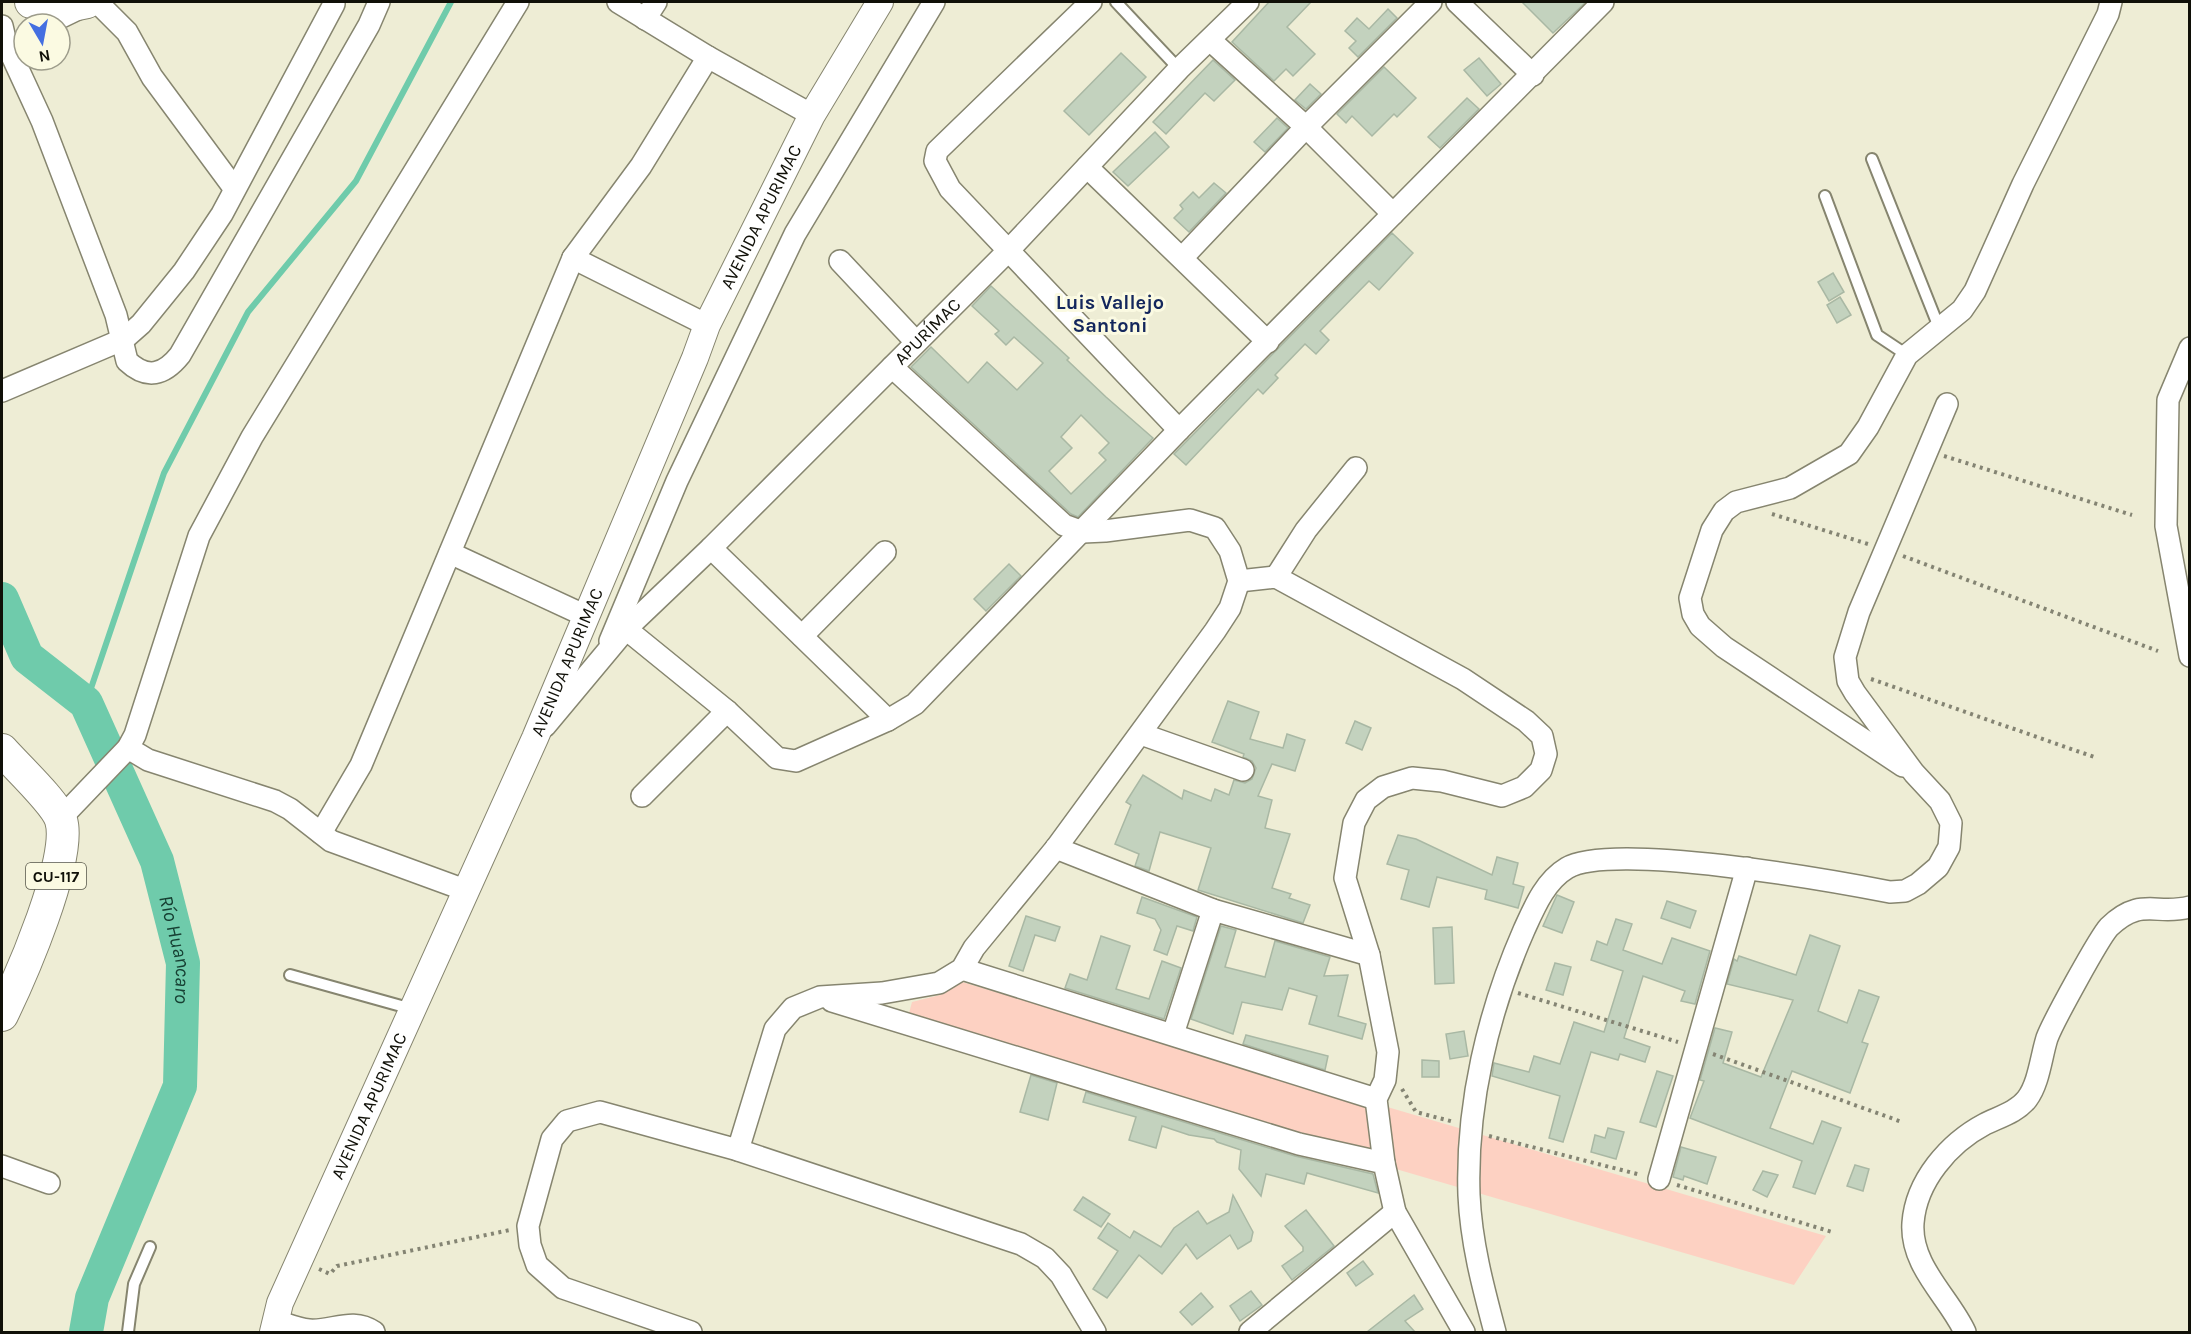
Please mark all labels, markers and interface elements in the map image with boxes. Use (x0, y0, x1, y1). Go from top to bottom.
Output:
north arrow (12, 12, 72, 72)
text: N (37, 46, 52, 67)
street label: AVENIDA APURIMAC (716, 141, 806, 293)
district label: Luis Vallejo Santoni (1056, 291, 1164, 337)
street label: APURÍMAC (890, 294, 965, 369)
street label: AVENIDA APURIMAC (526, 585, 608, 740)
road number: CU-117 (26, 863, 86, 889)
water label: Río Huancaro (155, 893, 195, 1004)
street label: AVENIDA APURIMAC (326, 1029, 412, 1183)

